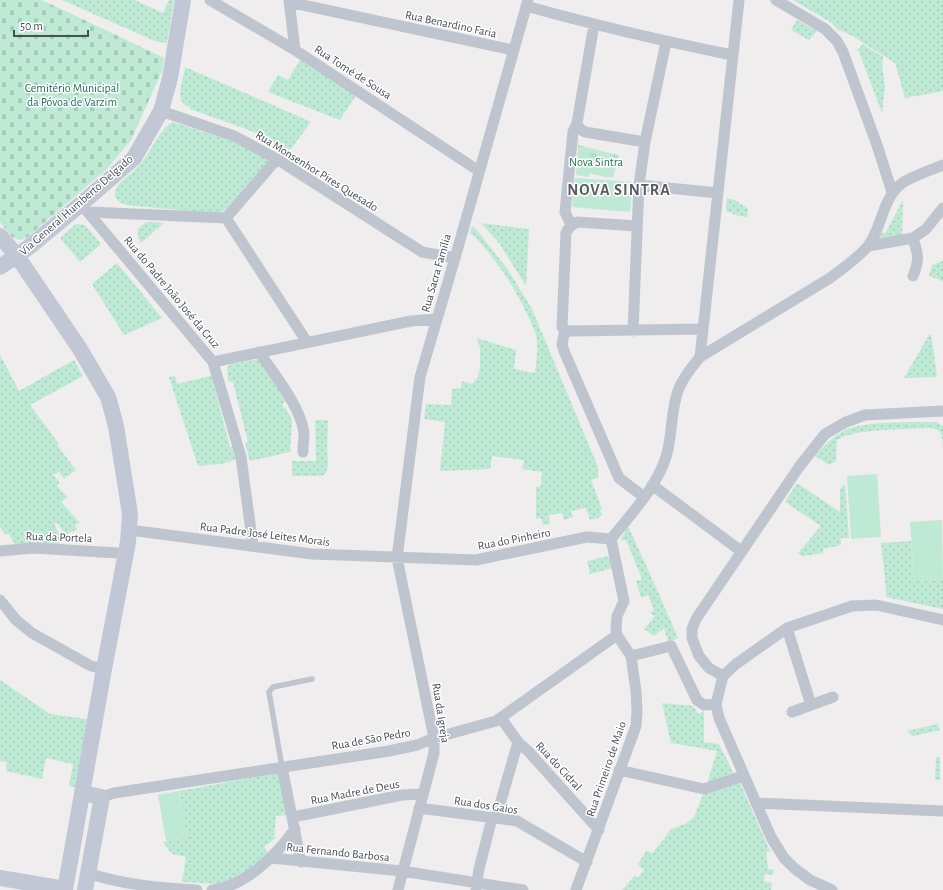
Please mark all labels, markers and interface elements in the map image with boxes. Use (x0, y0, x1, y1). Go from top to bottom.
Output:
street label: Rua Benardino Faria (404, 8, 498, 40)
scale bar (14, 12, 88, 38)
text: 50 m (20, 20, 43, 32)
street label: Rua Tomé de Sousa (312, 43, 394, 102)
park label: Cemitério Municipal da Póvoa de Varzim (25, 82, 119, 108)
street label: Rua Monsenhor Pires Quesado (253, 128, 380, 215)
street label: Via General Humberto Delgado (17, 152, 135, 257)
park label: Nova Sintra (569, 156, 623, 168)
district label: NOVA SINTRA (567, 182, 671, 198)
street label: Rua Sacra Família (419, 232, 453, 314)
street label: Rua do Padre João José da Cruz (122, 234, 222, 350)
street label: Rua Padre José Leites Morais (199, 520, 331, 548)
street label: Rua do Pinheiro (477, 526, 552, 552)
street label: Rua da Portela (25, 530, 93, 544)
street label: Rua da Igreja (429, 682, 452, 745)
street label: Rua Primeiro de Maio (584, 720, 628, 818)
street label: Rua de São Pedro (331, 726, 411, 752)
street label: Rua do Cidral (534, 739, 584, 793)
street label: Rua Madre de Deus (310, 778, 400, 806)
street label: Rua dos Gaios (453, 794, 519, 816)
street label: Rua Fernando Barbosa (286, 841, 391, 863)

